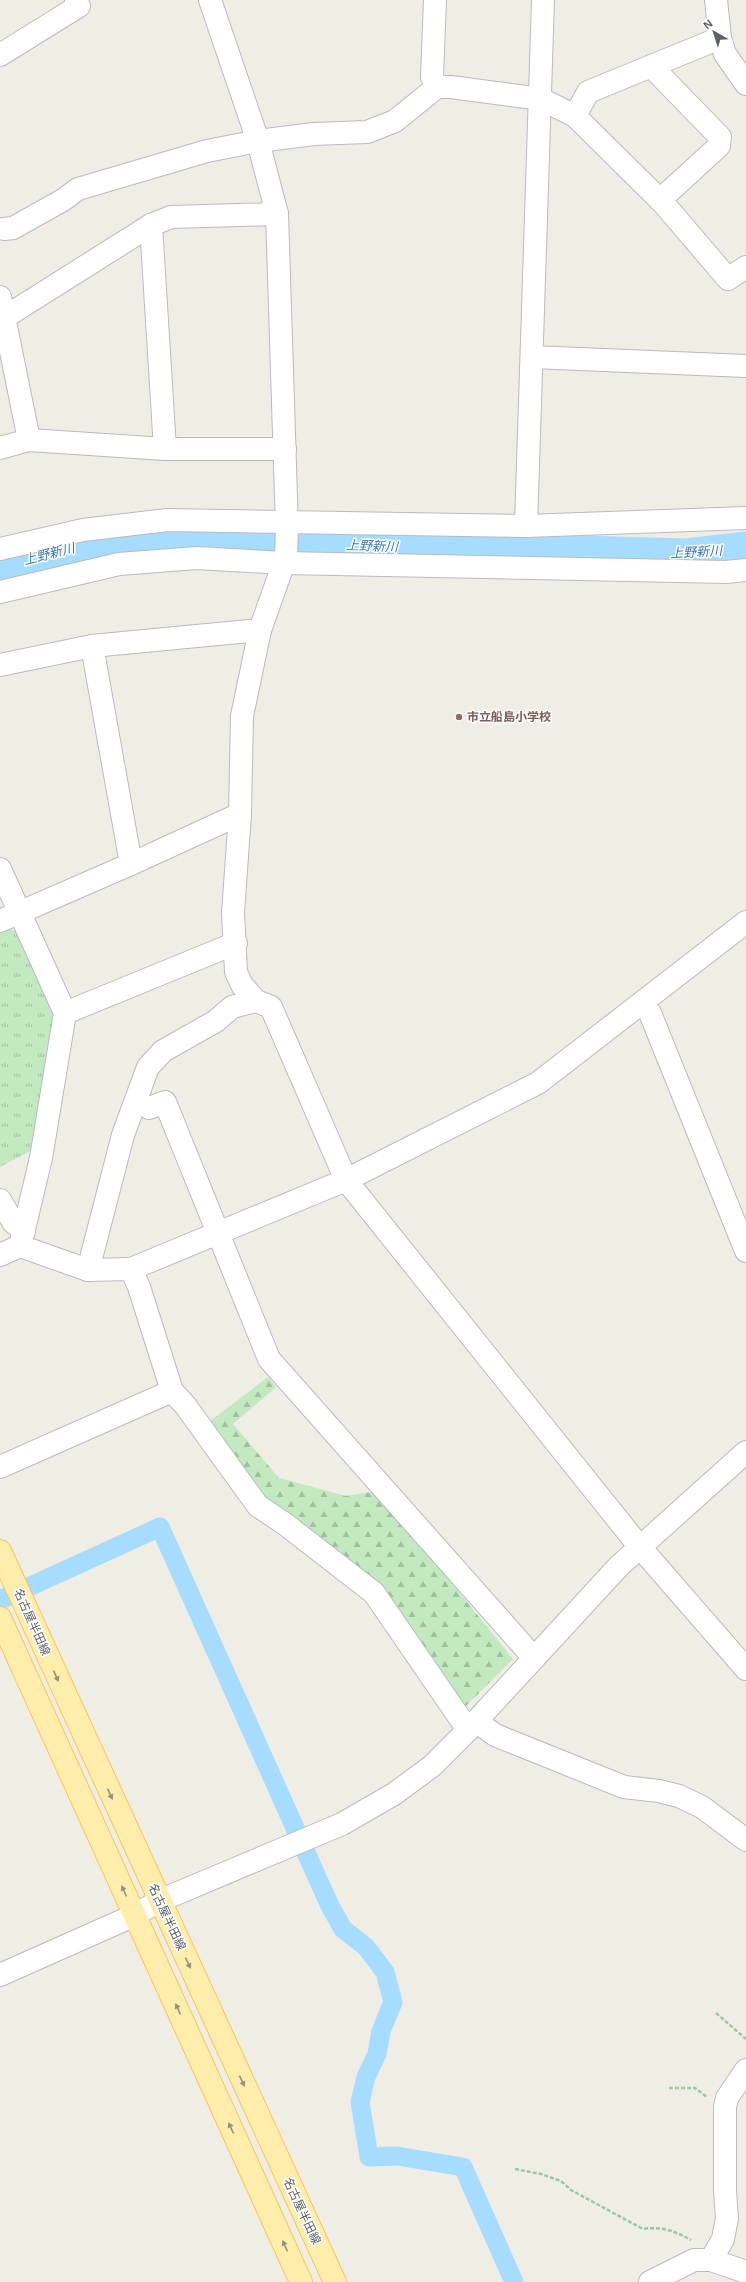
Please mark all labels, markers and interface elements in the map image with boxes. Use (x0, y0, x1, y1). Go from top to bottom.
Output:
north arrow (694, 12, 734, 52)
text: N (701, 17, 715, 31)
water label: 上野新川 (346, 538, 400, 554)
water label: 上野新川 (22, 540, 78, 568)
water label: 上野新川 (670, 543, 724, 561)
place label: 市立船島小学校 (467, 710, 551, 724)
marker: 市立船島小学校 (454, 712, 464, 722)
street label: 名古屋半田線 (11, 1586, 53, 1658)
one-way arrow (54, 1670, 60, 1682)
one-way arrow (107, 1788, 114, 1800)
street label: 名古屋半田線 (145, 1881, 189, 1953)
one-way arrow (121, 1885, 127, 1897)
one-way arrow (185, 1958, 191, 1969)
one-way arrow (175, 2004, 181, 2015)
one-way arrow (239, 2076, 245, 2087)
one-way arrow (228, 2122, 234, 2134)
street label: 名古屋半田線 (280, 2175, 324, 2247)
one-way arrow (281, 2240, 287, 2252)

